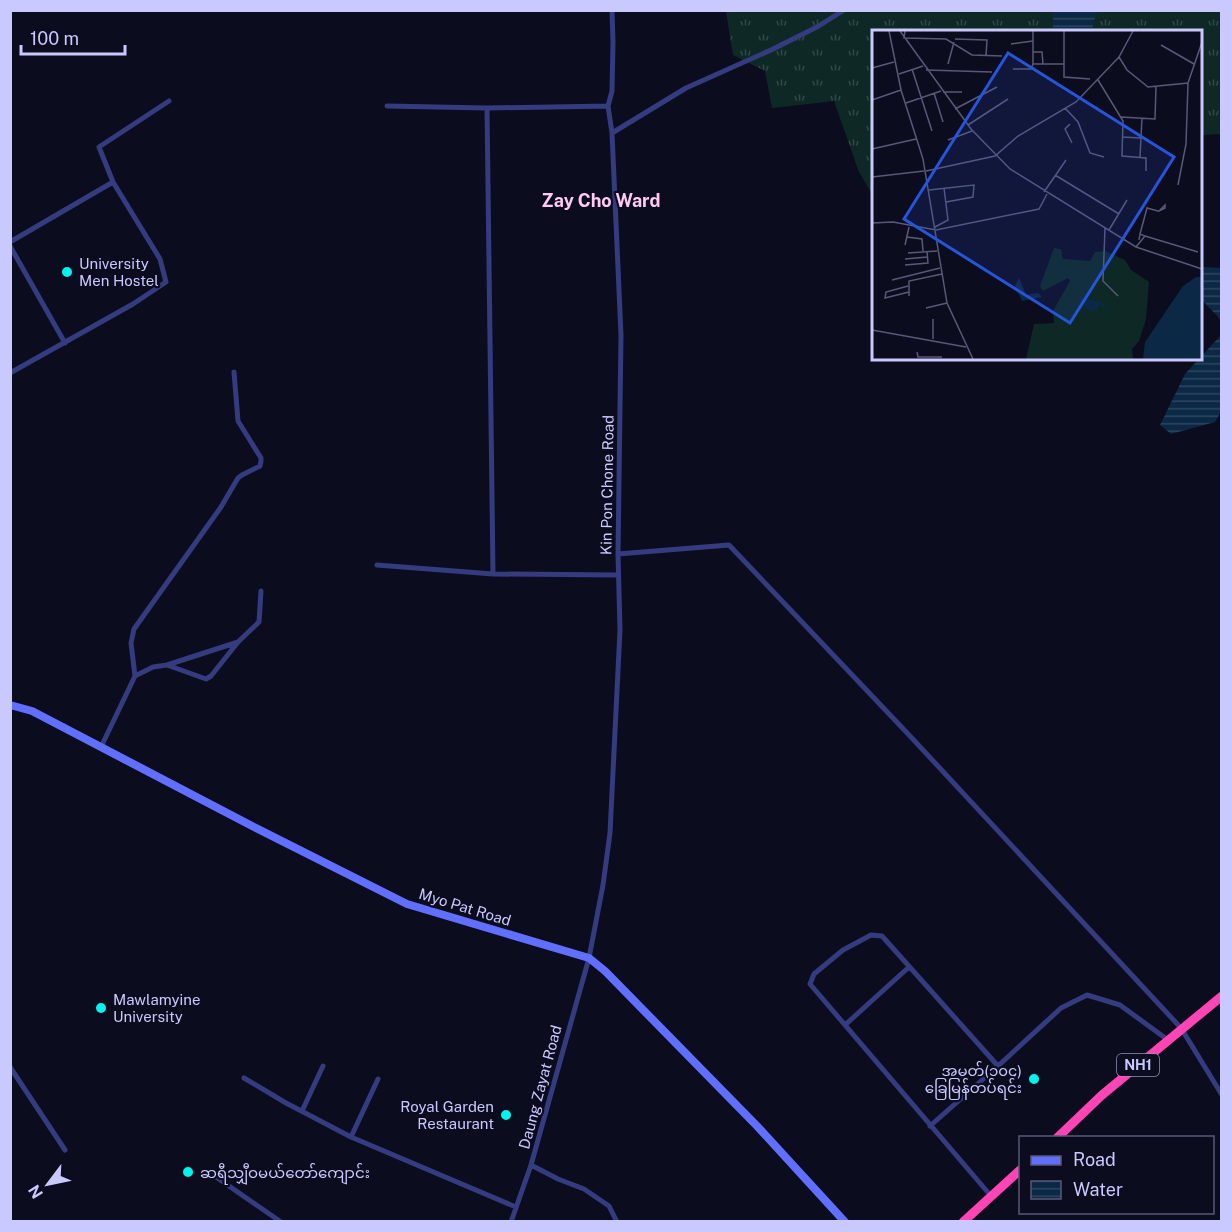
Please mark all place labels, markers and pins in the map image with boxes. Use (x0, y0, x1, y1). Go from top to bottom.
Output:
place label: University Men Hostel (79, 255, 159, 289)
marker: University Men Hostel (60, 265, 74, 279)
place label: Mawlamyine University (113, 991, 200, 1025)
marker: Mawlamyine University (94, 1001, 108, 1015)
place label: အမှတ်(၁၀၄) ခြေမြန်တပ်ရင်း (925, 1061, 1022, 1100)
marker: အမှတ်(၁၀၄) ခြေမြန်တပ်ရင်း (1027, 1072, 1041, 1086)
place label: Royal Garden Restaurant (400, 1098, 494, 1132)
marker: Royal Garden Restaurant (499, 1108, 513, 1122)
place label: ဆရီသျှီဝမယ်တော်ကျောင်း (200, 1163, 370, 1185)
marker: ဆရီသျှီဝမယ်တော်ကျောင်း (181, 1165, 195, 1179)

